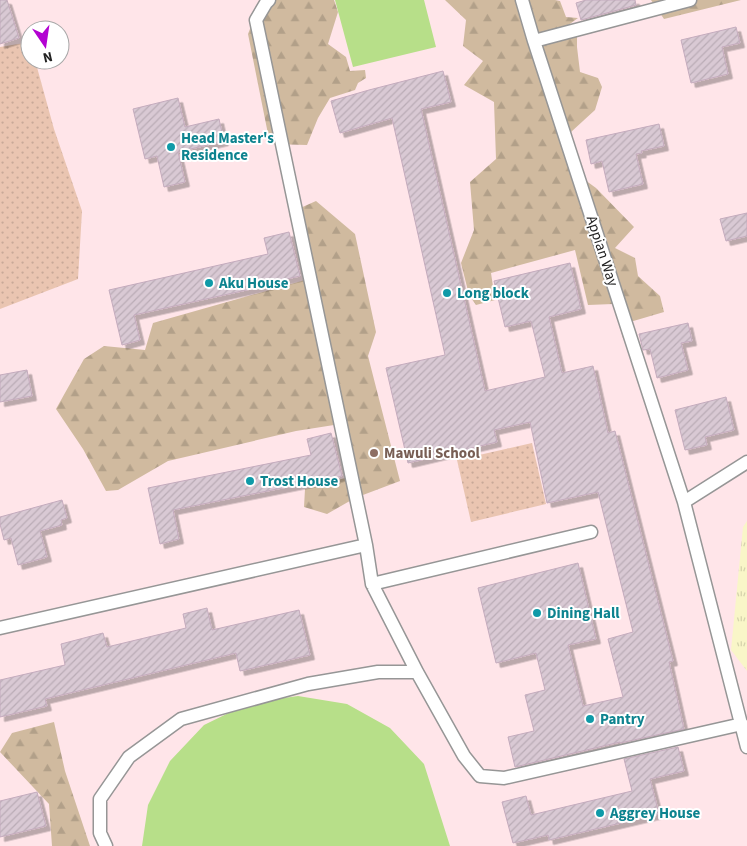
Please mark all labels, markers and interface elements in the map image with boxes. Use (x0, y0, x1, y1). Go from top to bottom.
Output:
north arrow (20, 20, 70, 70)
text: N (41, 46, 54, 67)
place label: Head Master's Residence (181, 128, 274, 166)
marker: Head Master's Residence (165, 141, 177, 153)
street label: Appian Way (581, 213, 623, 289)
place label: Aku House (218, 273, 289, 294)
marker: Aku House (203, 277, 215, 289)
place label: Long block (457, 283, 530, 304)
marker: Long block (441, 287, 453, 299)
place label: Mawuli School (384, 443, 481, 464)
marker: Mawuli School (368, 447, 380, 459)
place label: Trost House (260, 471, 338, 492)
marker: Trost House (244, 475, 256, 487)
place label: Dining Hall (547, 603, 620, 624)
marker: Dining Hall (531, 607, 543, 619)
place label: Pantry (600, 709, 645, 730)
marker: Pantry (584, 713, 596, 725)
place label: Aggrey House (609, 803, 701, 824)
marker: Aggrey House (594, 807, 606, 819)

